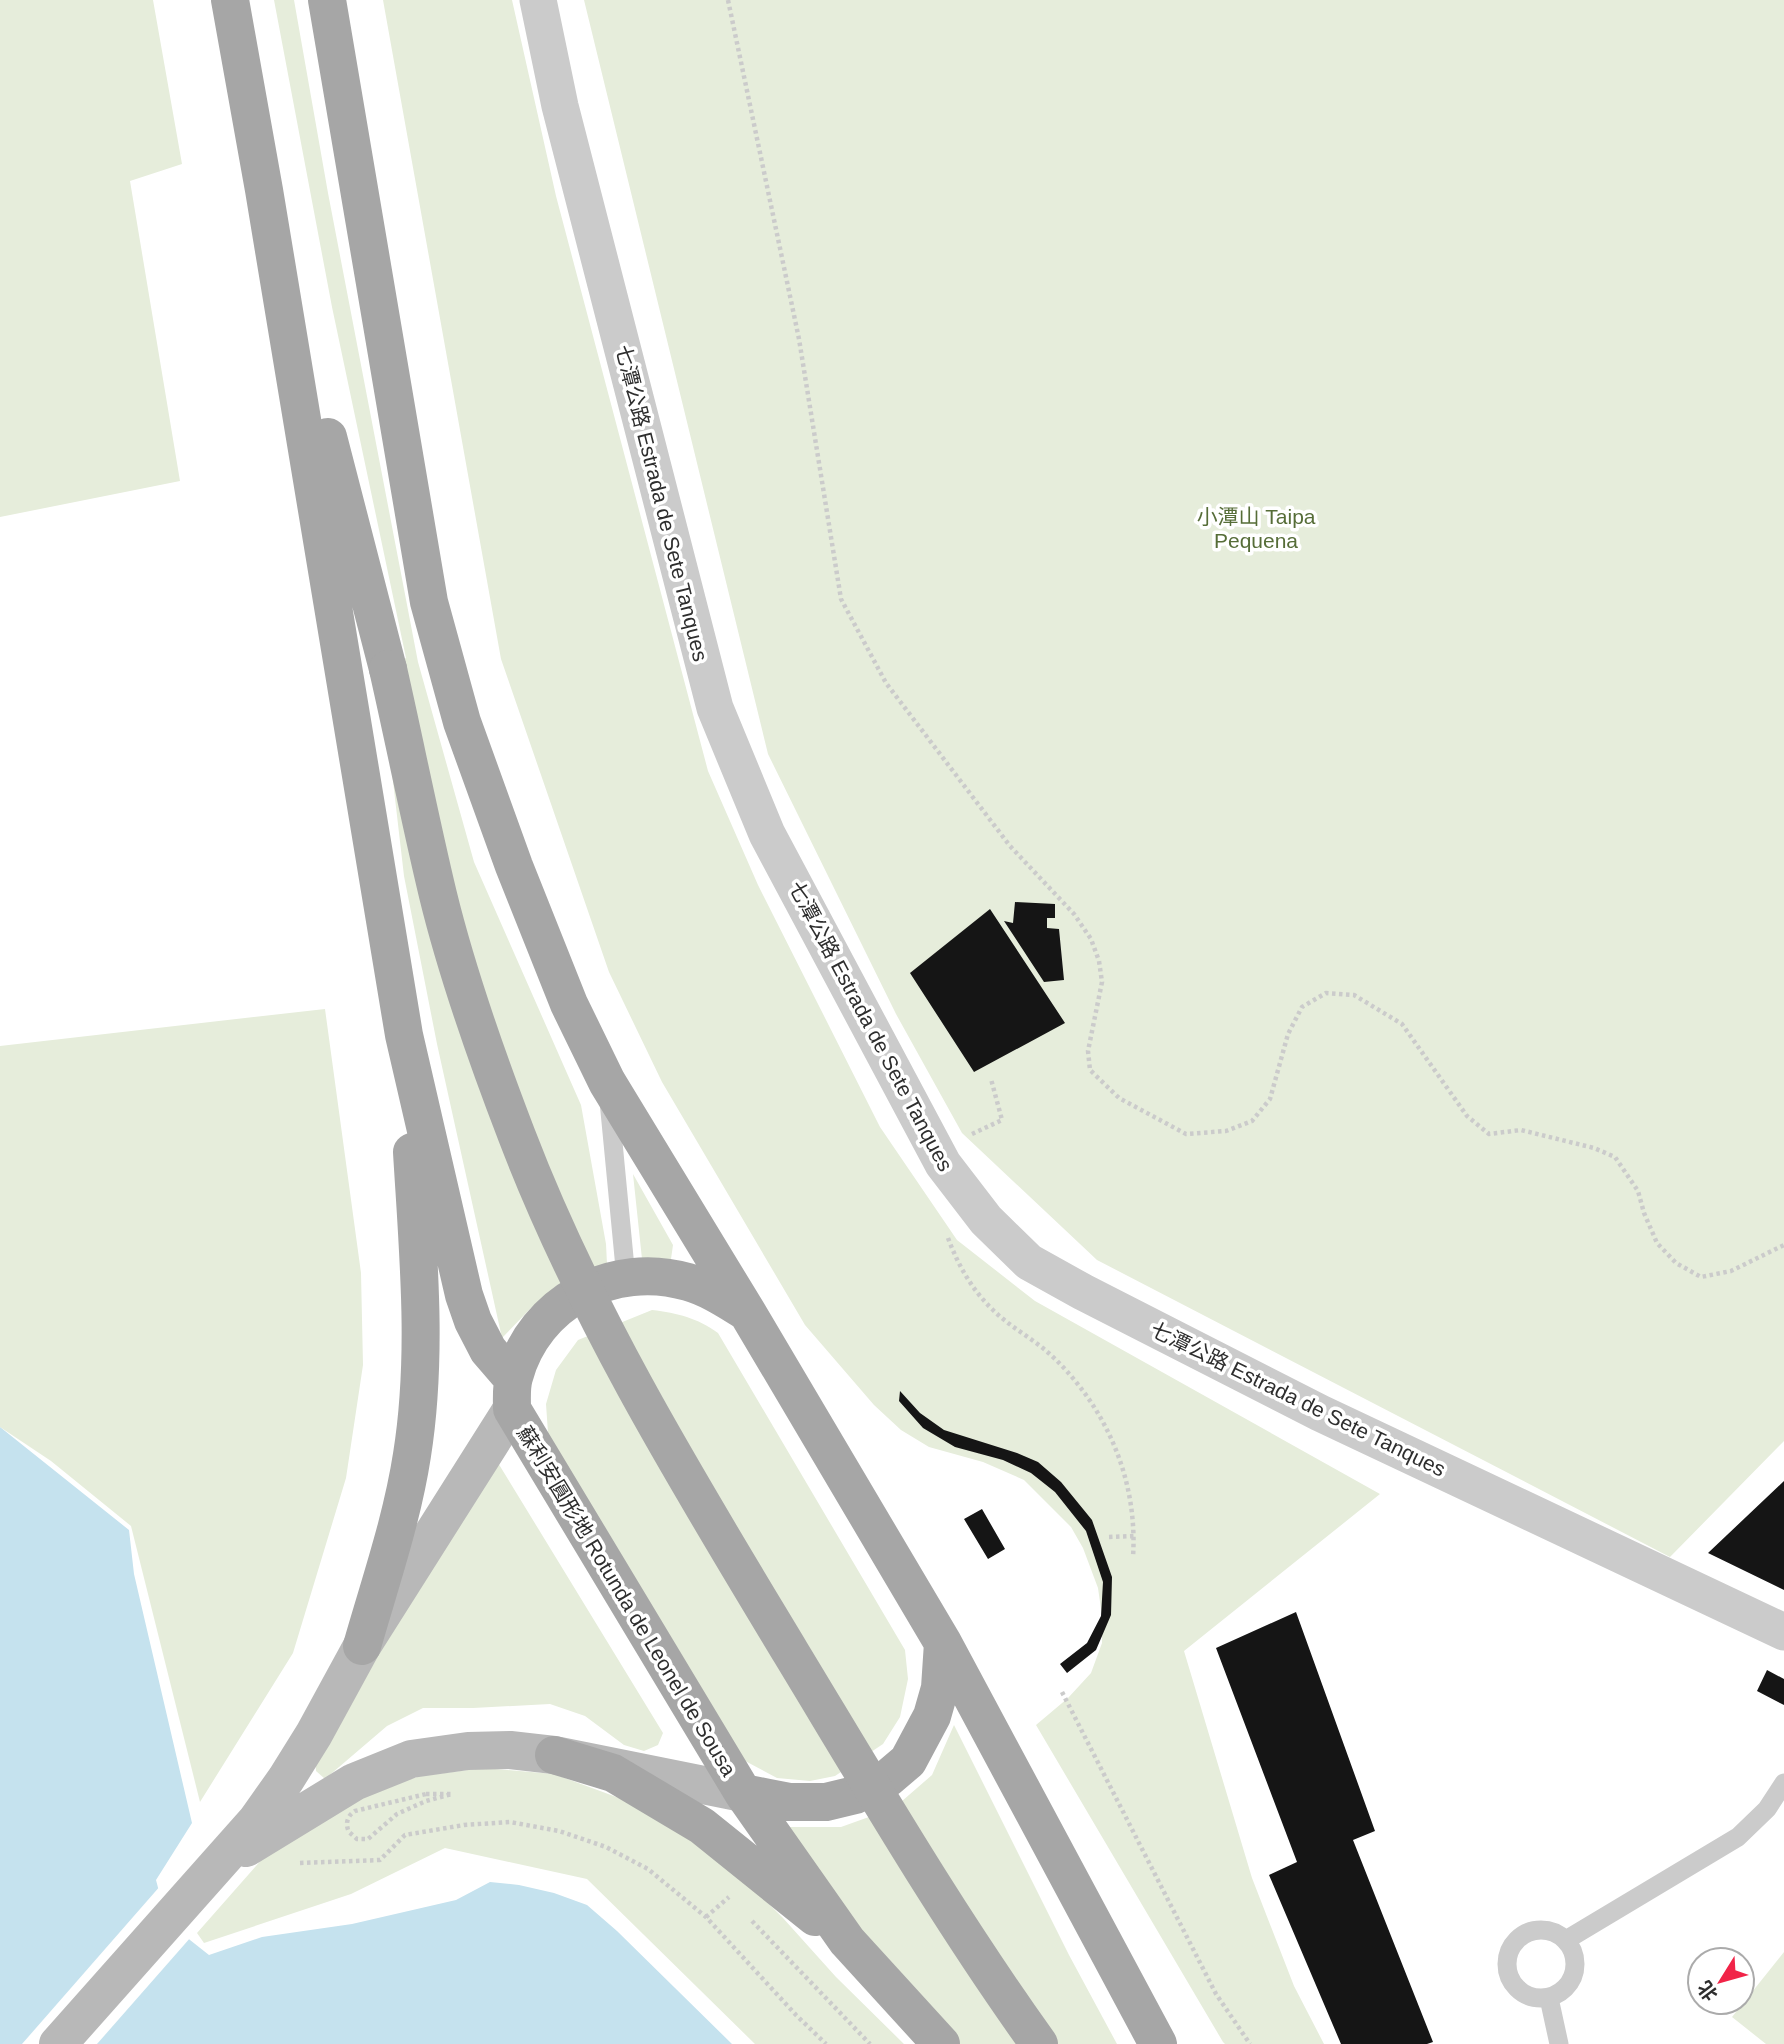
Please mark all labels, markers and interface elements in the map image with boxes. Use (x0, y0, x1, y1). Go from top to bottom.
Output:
street label: 七潭公路 Estrada de Sete Tanques (611, 342, 713, 664)
park label: 小潭山 Taipa Pequena (1196, 505, 1316, 552)
street label: 七潭公路 Estrada de Sete Tanques (784, 877, 958, 1175)
street label: 七潭公路 Estrada de Sete Tanques (1147, 1317, 1449, 1481)
street label: 蘇利安圓形地 Rotunda de Leonel de Sousa (513, 1422, 741, 1780)
north arrow (1686, 1946, 1756, 2016)
text: 北 (1694, 1977, 1722, 2005)

